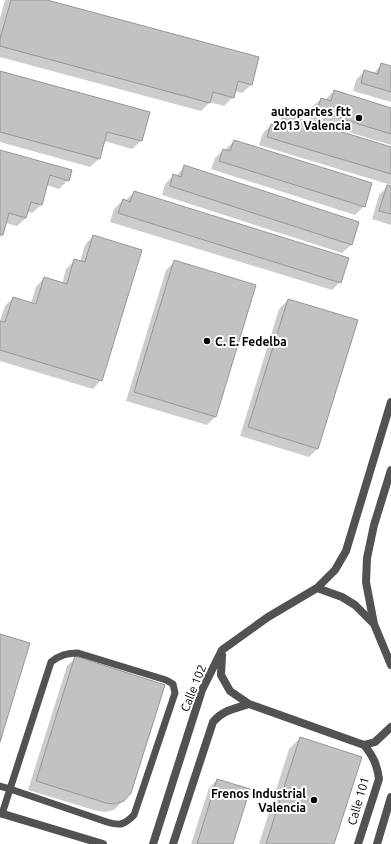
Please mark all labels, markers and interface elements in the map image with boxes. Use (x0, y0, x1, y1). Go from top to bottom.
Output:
place label: autopartes ftt 2013 Valencia (271, 105, 351, 132)
marker: autopartes ftt 2013 Valencia (354, 113, 364, 123)
place label: C. E. Fedelba (215, 335, 287, 348)
marker: C. E. Fedelba (202, 336, 212, 346)
street label: Calle 102 (178, 663, 208, 713)
street label: Calle 101 (345, 775, 371, 827)
place label: Frenos Industrial Valencia (211, 787, 306, 814)
marker: Frenos Industrial Valencia (309, 795, 319, 805)

